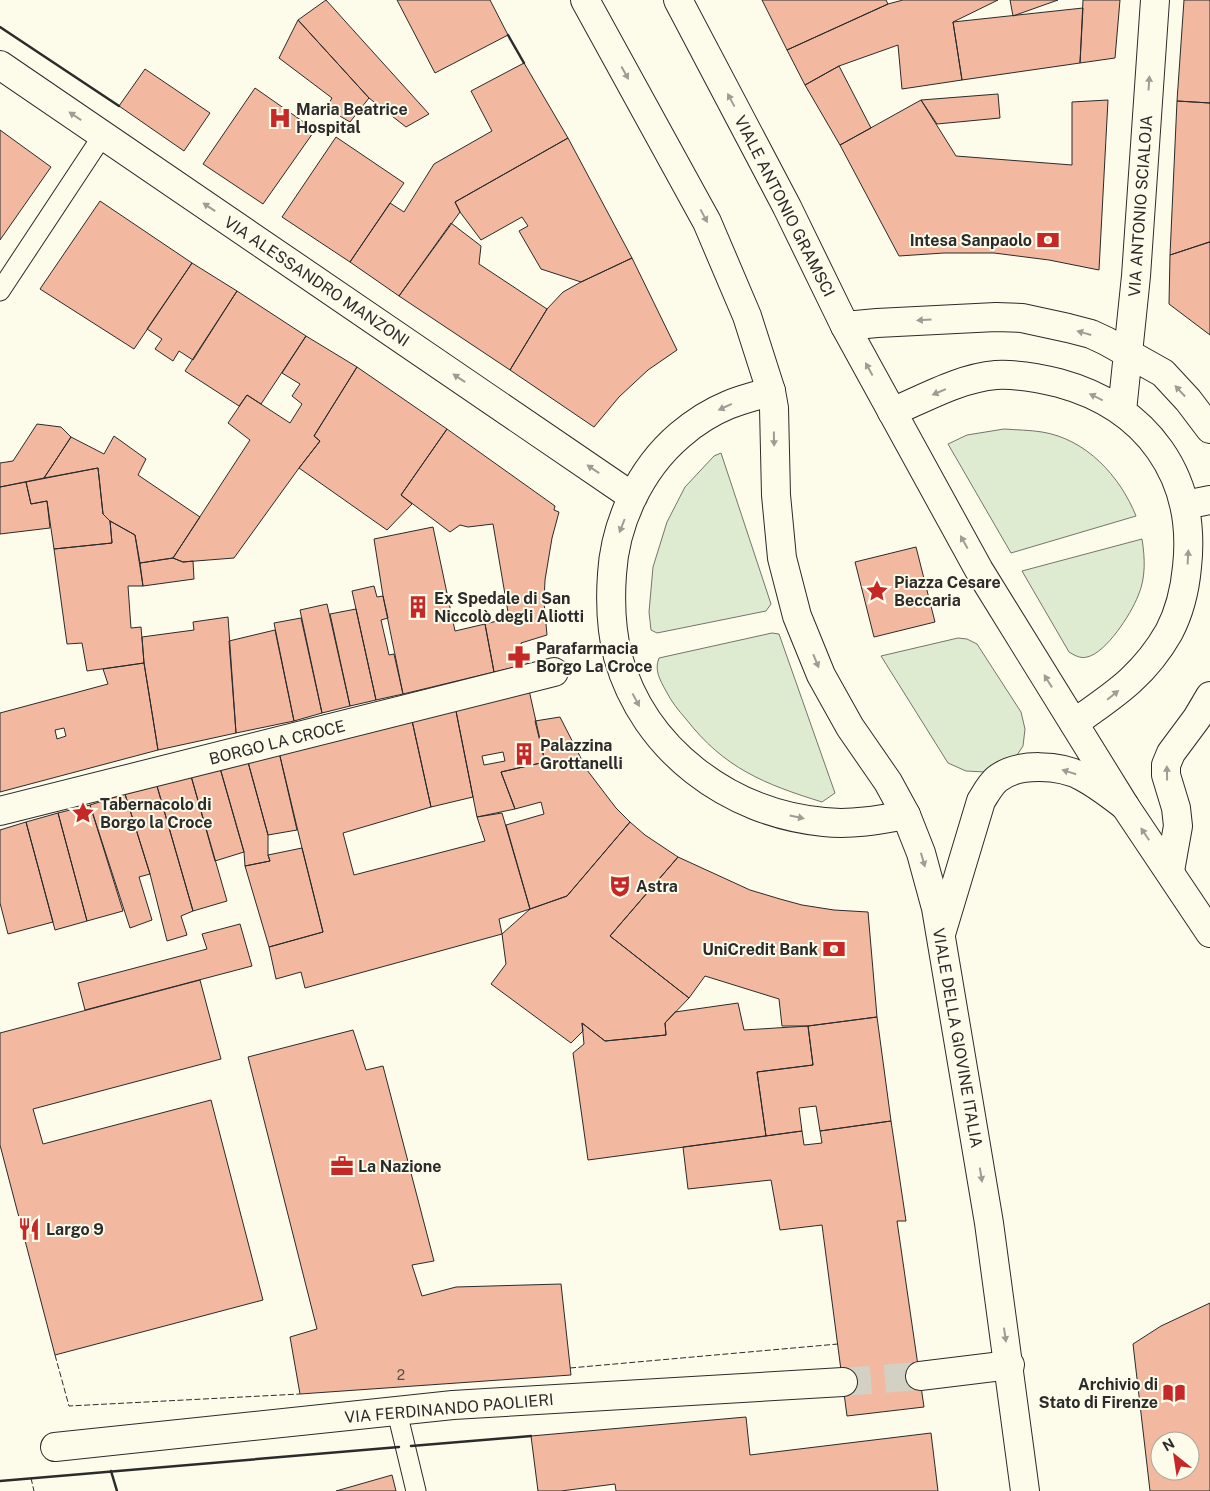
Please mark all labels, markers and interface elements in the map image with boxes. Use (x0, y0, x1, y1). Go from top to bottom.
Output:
one-way arrow (621, 66, 629, 81)
one-way arrow (1146, 75, 1154, 91)
one-way arrow (727, 93, 735, 107)
place label: Maria Beatrice Hospital (296, 100, 408, 137)
hospital icon: Maria Beatrice Hospital (267, 105, 293, 131)
one-way arrow (68, 111, 81, 121)
street label: VIALE ANTONIO GRAMSCI (731, 113, 839, 300)
street label: VIA ANTONIO SCIALOJA (1125, 114, 1156, 298)
one-way arrow (202, 203, 216, 212)
one-way arrow (699, 209, 708, 222)
street label: VIA ALESSANDRO MANZONI (220, 212, 413, 351)
bank icon: Intesa Sanpaolo (1035, 227, 1061, 253)
place label: Intesa Sanpaolo (910, 231, 1032, 250)
one-way arrow (915, 317, 931, 325)
one-way arrow (1077, 328, 1092, 336)
one-way arrow (865, 362, 873, 376)
one-way arrow (452, 373, 465, 383)
one-way arrow (1174, 385, 1186, 397)
one-way arrow (931, 388, 946, 396)
one-way arrow (1089, 393, 1103, 401)
one-way arrow (718, 403, 732, 411)
one-way arrow (770, 432, 778, 448)
one-way arrow (586, 465, 600, 474)
one-way arrow (618, 518, 625, 533)
one-way arrow (960, 535, 968, 549)
one-way arrow (1184, 549, 1192, 565)
place label: Piazza Cesare Beccaria (894, 573, 1001, 610)
place icon: Piazza Cesare Beccaria (864, 578, 890, 604)
place label: Ex Spedale di San Niccolò degli Aliotti (434, 589, 584, 626)
building icon: Ex Spedale di San Niccolò degli Aliotti (405, 594, 431, 620)
place label: Parafarmacia Borgo La Croce (536, 639, 652, 676)
pharmacy icon: Parafarmacia Borgo La Croce (506, 644, 532, 670)
one-way arrow (812, 654, 820, 668)
one-way arrow (1043, 675, 1053, 688)
one-way arrow (1107, 689, 1120, 700)
one-way arrow (632, 693, 640, 707)
street label: BORGO LA CROCE (207, 716, 347, 769)
place label: Palazzina Grottanelli (540, 736, 623, 773)
building icon: Palazzina Grottanelli (511, 741, 537, 767)
one-way arrow (1163, 764, 1171, 780)
one-way arrow (1061, 767, 1076, 775)
place label: Tabernacolo di Borgo la Croce (100, 795, 212, 832)
place icon: Tabernacolo di Borgo la Croce (70, 800, 96, 826)
one-way arrow (790, 814, 806, 822)
one-way arrow (1140, 827, 1150, 841)
one-way arrow (919, 853, 927, 868)
theatre icon: Astra (607, 873, 633, 899)
place label: Astra (636, 877, 678, 896)
street label: VIALE DELLA GIOVINE ITALIA (929, 927, 986, 1149)
bank icon: UniCredit Bank (821, 936, 847, 962)
place label: UniCredit Bank (702, 940, 818, 959)
office icon: La Nazione (329, 1153, 355, 1179)
place label: La Nazione (358, 1157, 441, 1176)
one-way arrow (978, 1167, 986, 1183)
restaurant icon: Largo 9 (16, 1216, 42, 1242)
place label: Largo 9 (46, 1220, 104, 1239)
one-way arrow (1002, 1328, 1010, 1344)
house number: 2 (397, 1367, 405, 1383)
place label: Archivio di Stato di Firenze (1039, 1375, 1158, 1412)
library icon: Archivio di Stato di Firenze (1161, 1380, 1187, 1406)
street label: VIA FERDINANDO PAOLIERI (344, 1390, 554, 1427)
north arrow (1150, 1431, 1200, 1481)
text: N (1160, 1435, 1177, 1454)

